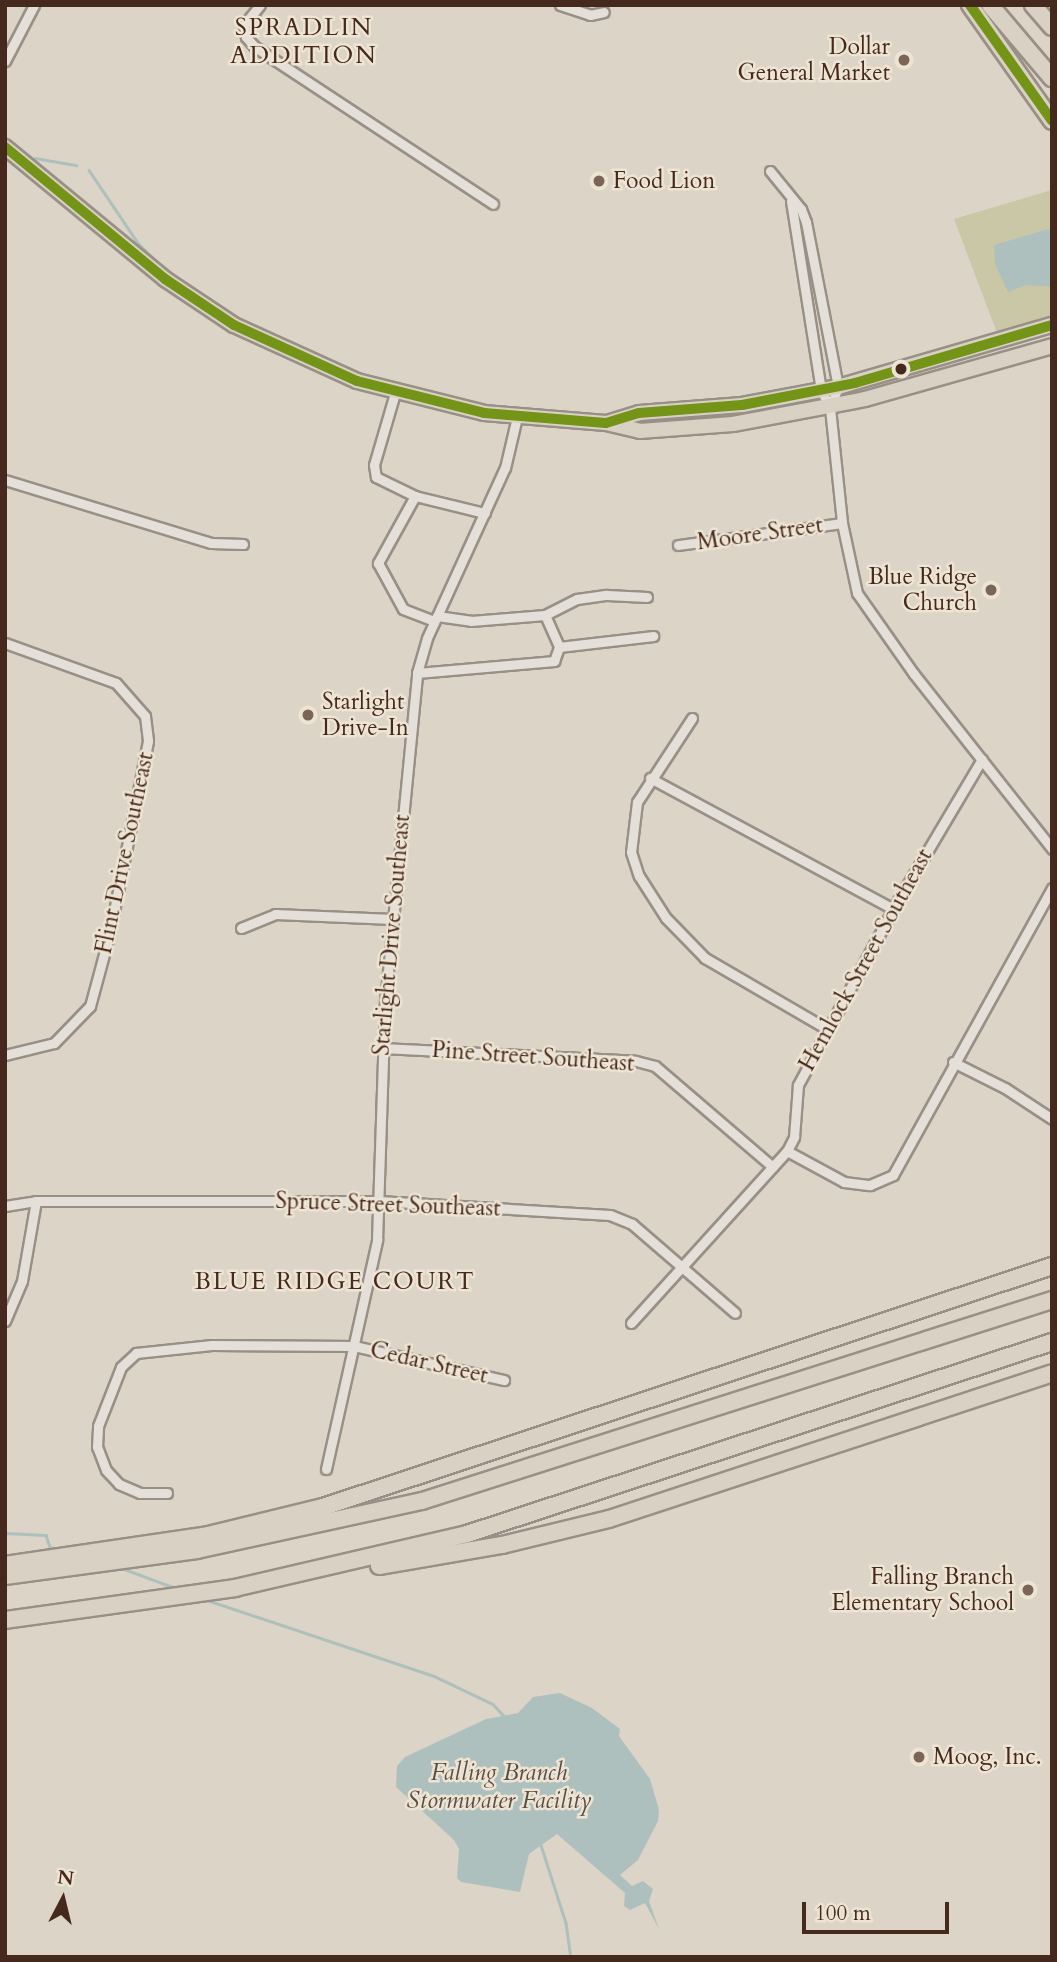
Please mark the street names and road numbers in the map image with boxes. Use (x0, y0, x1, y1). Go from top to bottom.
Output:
street label: Moore Street (695, 512, 825, 556)
street label: Flint Drive Southeast (90, 750, 160, 956)
street label: Starlight Drive Southeast (368, 813, 416, 1057)
street label: Hemlock Street Southeast (793, 844, 939, 1076)
street label: Pine Street Southeast (431, 1036, 635, 1078)
street label: Spruce Street Southeast (275, 1187, 501, 1223)
street label: Cedar Street (367, 1336, 491, 1390)

